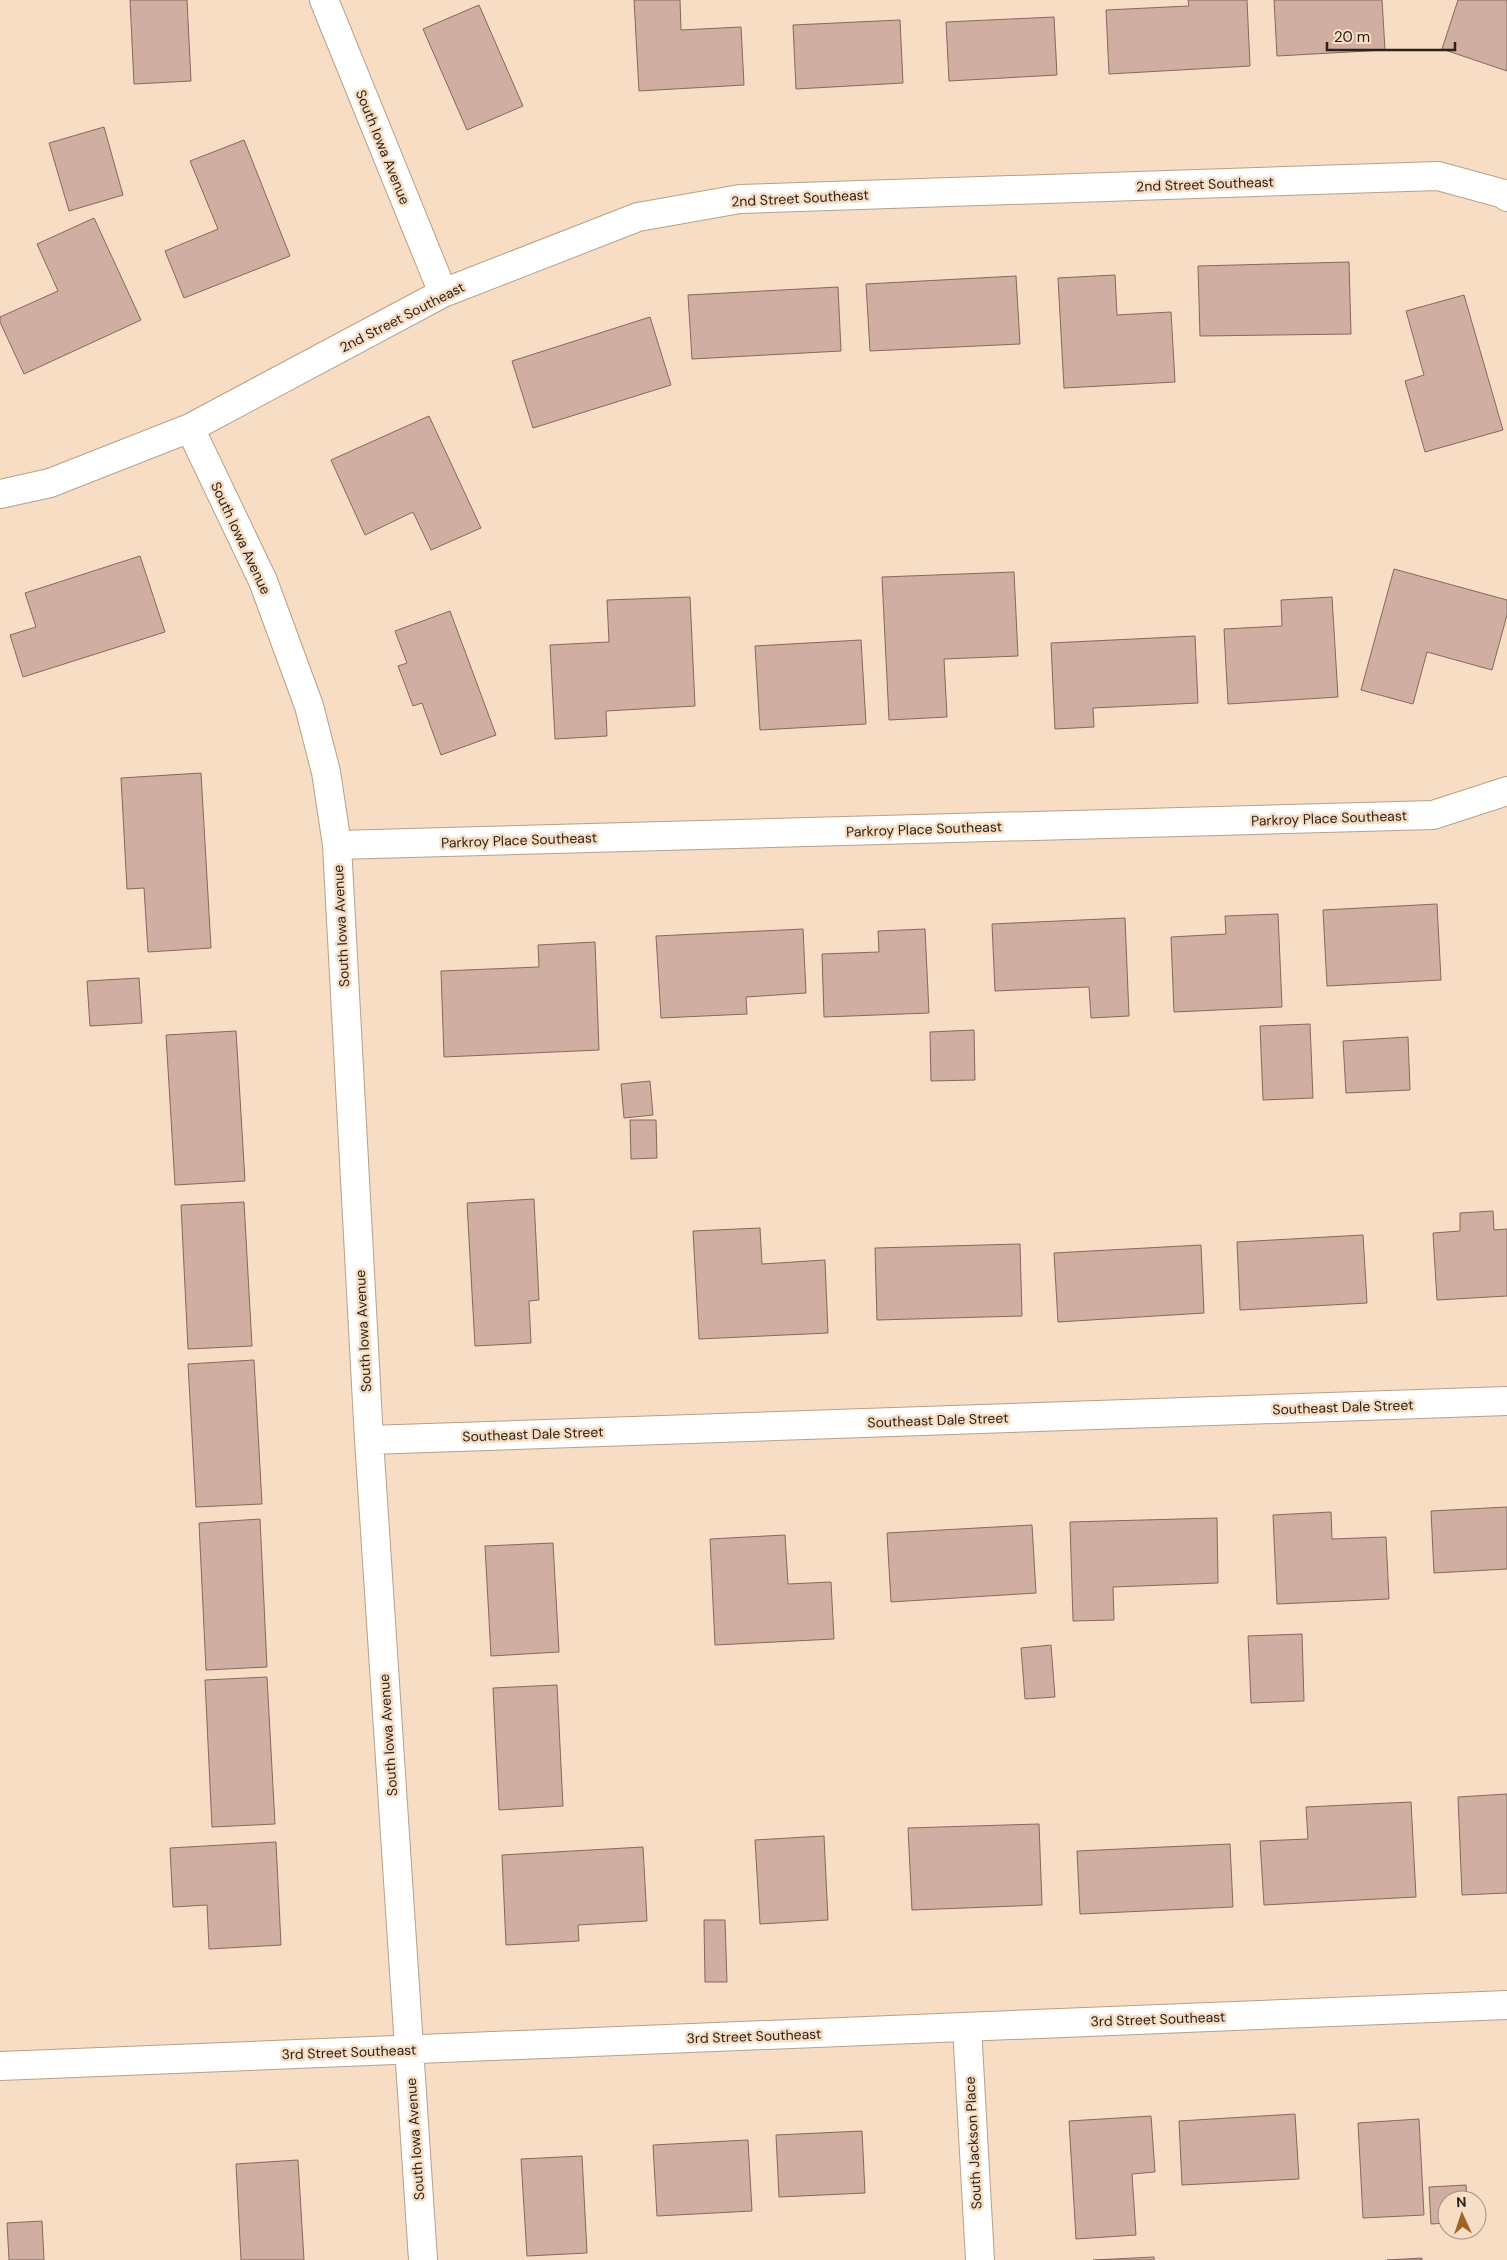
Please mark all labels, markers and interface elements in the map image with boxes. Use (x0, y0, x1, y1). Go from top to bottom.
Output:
scale bar (1327, 20, 1454, 52)
text: 20 m (1334, 27, 1370, 47)
street label: South Iowa Avenue (352, 87, 414, 207)
street label: 2nd Street Southeast (1136, 173, 1274, 195)
street label: 2nd Street Southeast (731, 185, 869, 211)
street label: 2nd Street Southeast (337, 278, 467, 356)
street label: South Iowa Avenue (207, 479, 275, 597)
street label: Parkroy Place Southeast (1251, 806, 1407, 830)
street label: Parkroy Place Southeast (846, 817, 1002, 841)
street label: Parkroy Place Southeast (441, 828, 597, 852)
street label: South Iowa Avenue (329, 864, 353, 988)
street label: South Iowa Avenue (351, 1269, 375, 1393)
street label: Southeast Dale Street (1272, 1396, 1414, 1418)
street label: Southeast Dale Street (867, 1409, 1009, 1431)
street label: Southeast Dale Street (462, 1423, 604, 1445)
street label: South Iowa Avenue (375, 1673, 401, 1797)
street label: 3rd Street Southeast (1090, 2008, 1226, 2030)
street label: 3rd Street Southeast (686, 2025, 822, 2047)
street label: 3rd Street Southeast (281, 2041, 417, 2063)
street label: South Jackson Place (961, 2076, 985, 2210)
street label: South Iowa Avenue (402, 2077, 428, 2201)
north arrow (1437, 2190, 1487, 2240)
text: N (1456, 2193, 1467, 2211)

